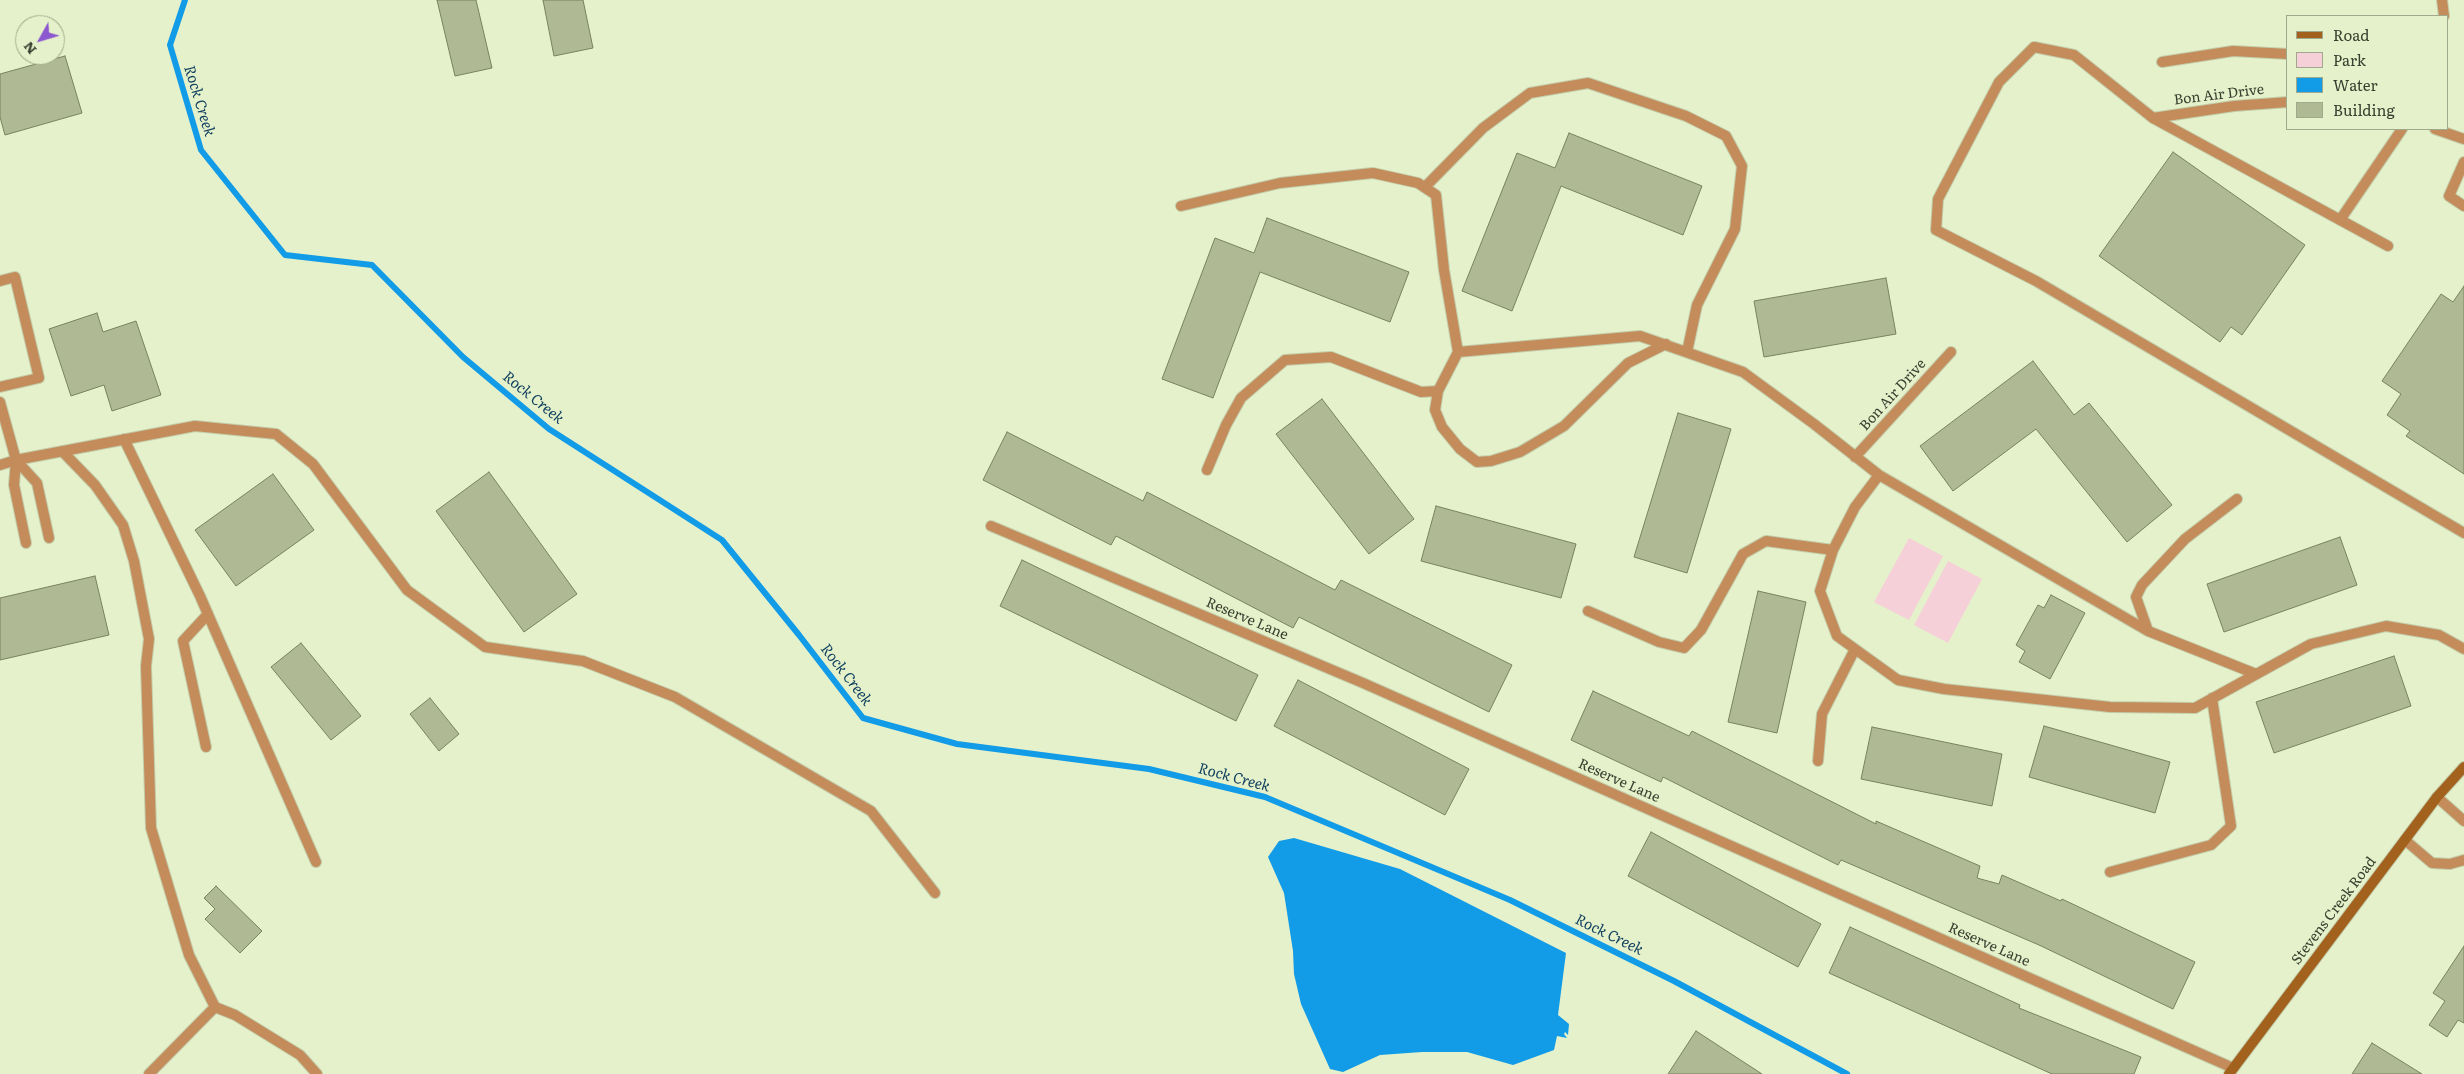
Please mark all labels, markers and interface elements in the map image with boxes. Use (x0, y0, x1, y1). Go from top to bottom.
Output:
north arrow (15, 15, 65, 65)
legend (2286, 15, 2449, 130)
text: Road (2333, 23, 2369, 46)
text: N (18, 38, 41, 60)
text: Park (2333, 48, 2366, 71)
water label: Rock Creek (180, 63, 218, 139)
text: Water (2333, 73, 2378, 96)
street label: Bon Air Drive (2173, 81, 2265, 109)
text: Building (2333, 98, 2395, 121)
street label: Bon Air Drive (1856, 356, 1930, 434)
water label: Rock Creek (499, 368, 567, 428)
street label: Reserve Lane (1203, 594, 1291, 644)
water label: Rock Creek (816, 641, 876, 709)
street label: Reserve Lane (1576, 756, 1662, 806)
water label: Rock Creek (1196, 760, 1272, 796)
street label: Stevens Creek Road (2288, 854, 2380, 968)
water label: Rock Creek (1572, 911, 1646, 959)
street label: Reserve Lane (1946, 920, 2032, 970)

